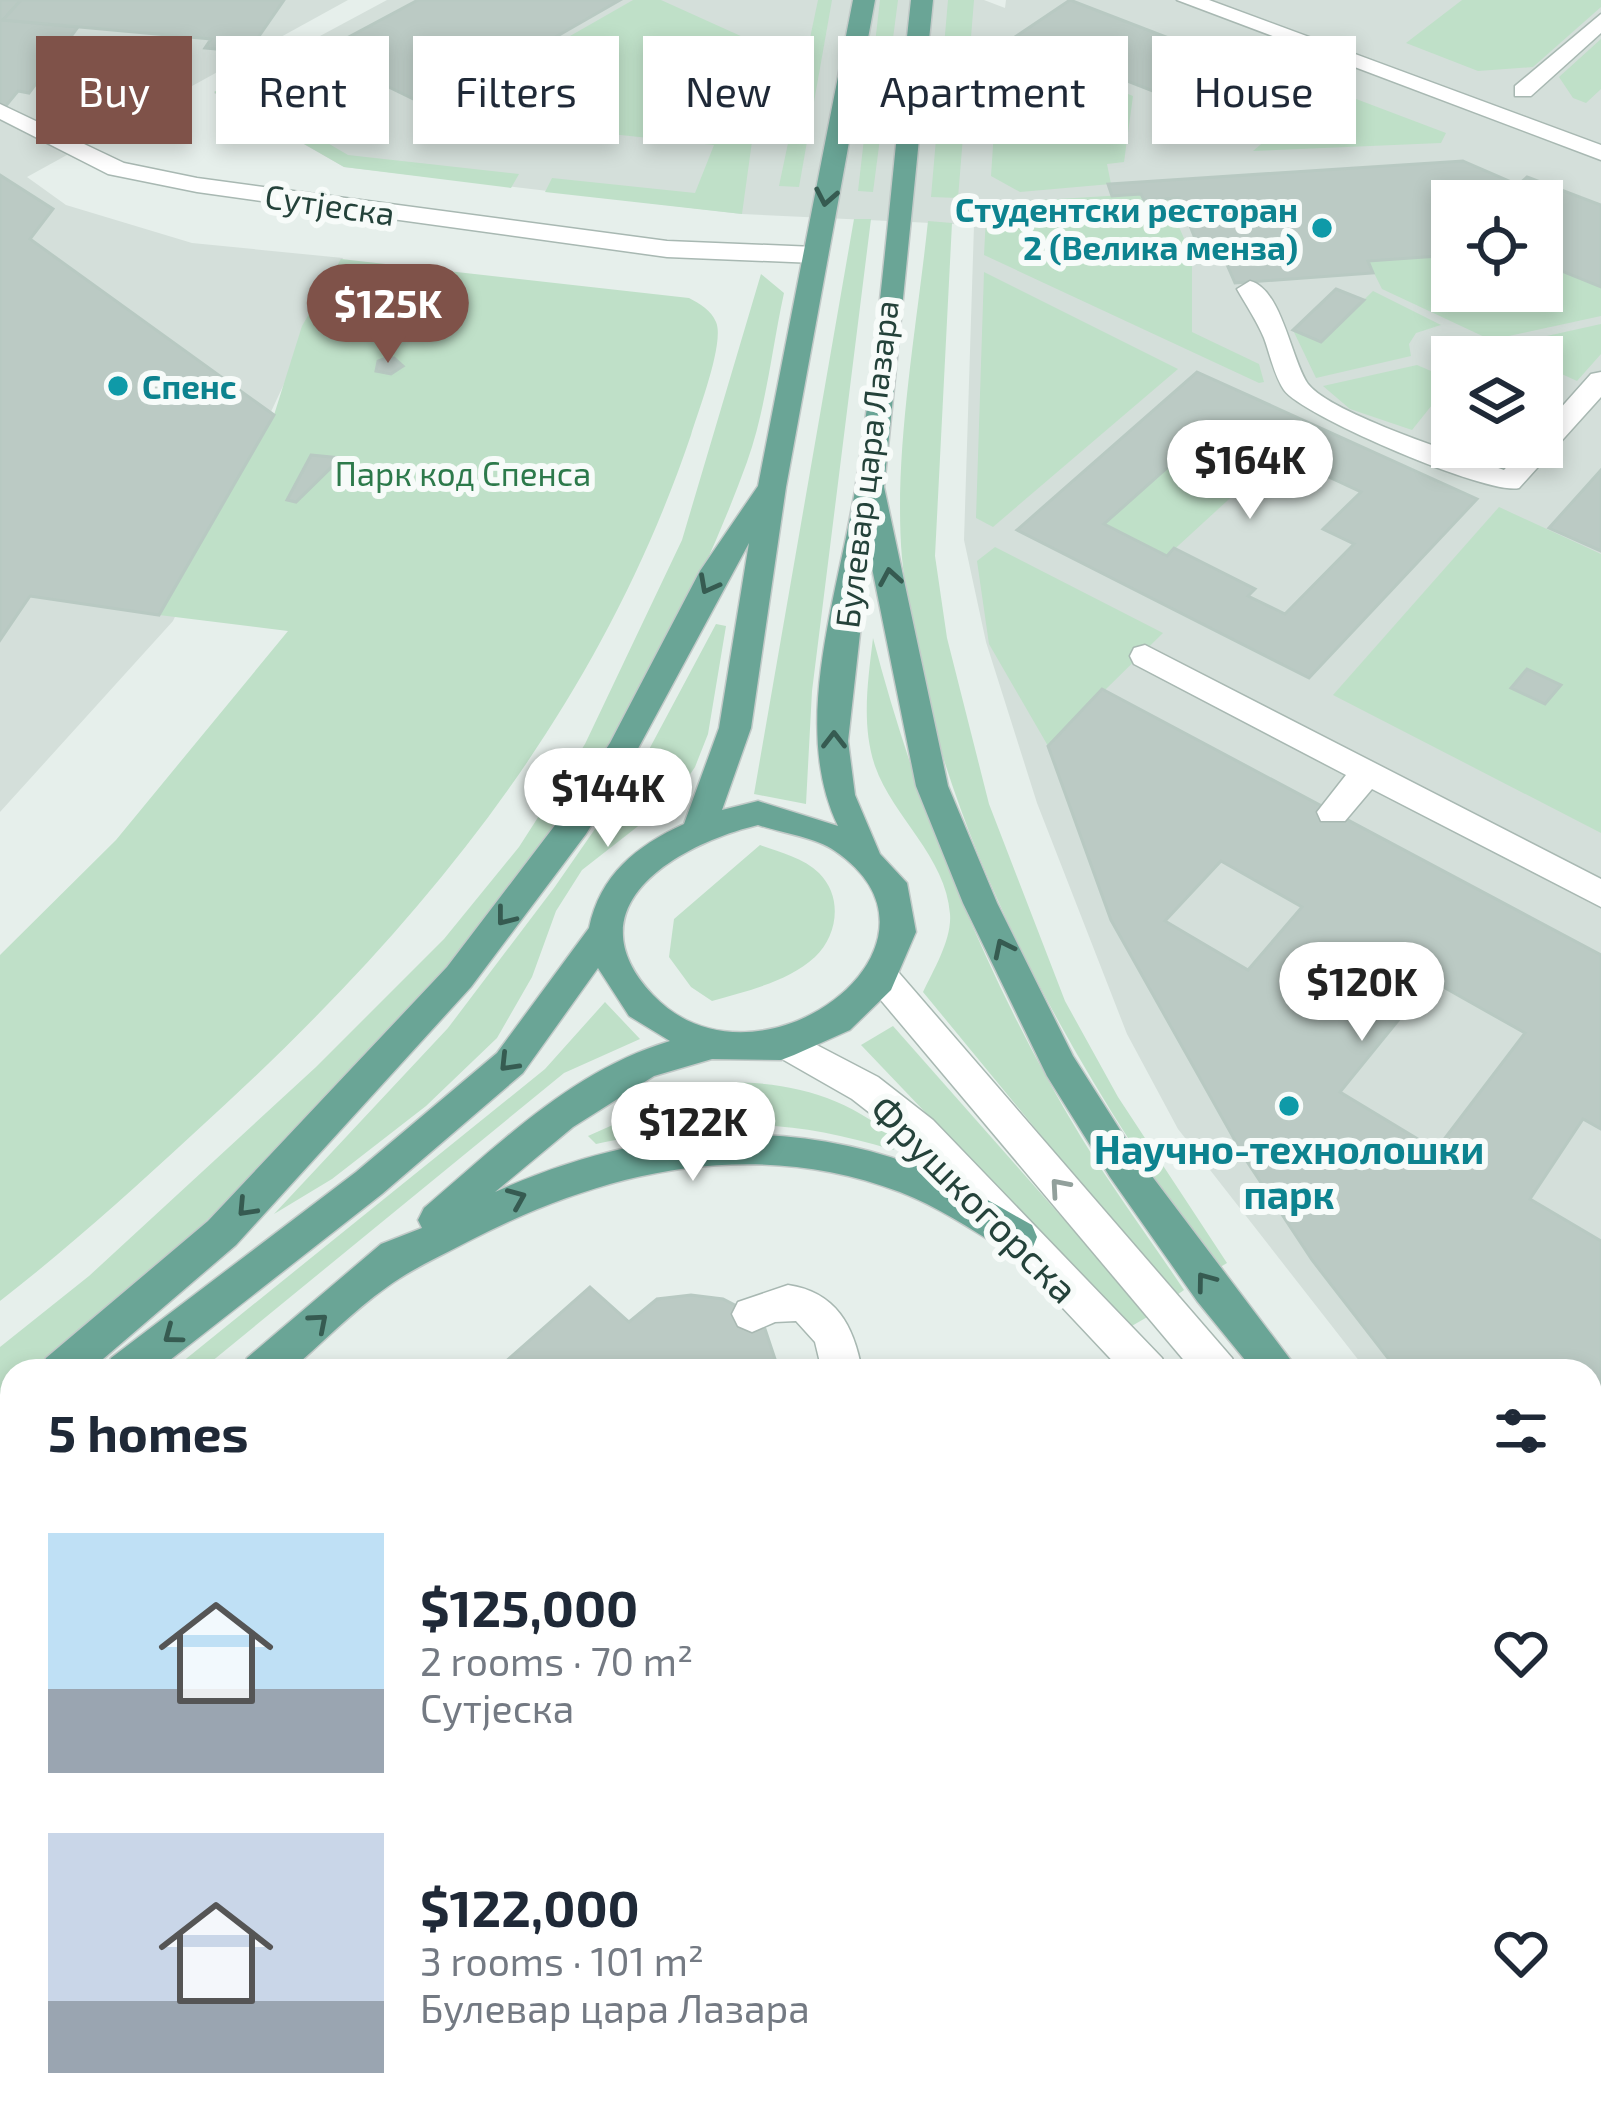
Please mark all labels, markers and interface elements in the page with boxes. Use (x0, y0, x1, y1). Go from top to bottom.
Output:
chip: Buy (36, 36, 192, 144)
chip: Rent (216, 36, 389, 144)
chip: Filters (413, 36, 619, 144)
chip: New (643, 36, 814, 144)
chip: Apartment (838, 36, 1128, 144)
chip: House (1152, 36, 1356, 144)
street label: Сутјеска (262, 175, 397, 234)
map controls (1431, 180, 1563, 468)
button: locate (1431, 180, 1563, 312)
one-way arrow (814, 187, 840, 207)
place label: Студентски ресторан 2 (Велика менза) (955, 189, 1298, 267)
marker: Студентски ресторан 2 (Велика менза) (1309, 215, 1335, 241)
pin: $125K (304, 264, 472, 366)
text: $125K (334, 279, 442, 326)
street label: Булевар цара Лазара (826, 298, 907, 630)
button: layers (1431, 336, 1563, 468)
place label: Спенс (142, 366, 237, 406)
marker: Спенс (105, 373, 131, 399)
pin: $164K (1166, 420, 1334, 522)
text: $164K (1194, 435, 1306, 482)
park label: Парк код Спенса (335, 453, 591, 493)
one-way arrow (878, 568, 904, 588)
one-way arrow (699, 572, 722, 593)
one-way arrow (822, 730, 848, 749)
pin: $144K (524, 748, 692, 850)
text: $144K (551, 763, 665, 810)
one-way arrow (498, 903, 520, 925)
one-way arrow (994, 939, 1017, 961)
pin: $120K (1278, 942, 1446, 1044)
text: $120K (1306, 957, 1418, 1004)
one-way arrow (500, 1049, 522, 1071)
pin: $122K (609, 1082, 777, 1184)
street label: Фрушкогорска (861, 1084, 1089, 1312)
marker: Научно-технолошки парк (1276, 1093, 1302, 1119)
text: $122K (638, 1097, 748, 1144)
place label: Научно-технолошки парк (1094, 1125, 1484, 1217)
one-way arrow (1052, 1179, 1073, 1201)
one-way arrow (505, 1188, 526, 1212)
one-way arrow (239, 1194, 260, 1215)
one-way arrow (1198, 1272, 1220, 1294)
one-way arrow (305, 1314, 327, 1336)
one-way arrow (164, 1321, 186, 1342)
icon: filters (1488, 1398, 1554, 1464)
text: 5 homes (48, 1401, 249, 1462)
text: $125,000 (420, 1576, 638, 1637)
icon: home (144, 1581, 288, 1725)
icon: heart (1488, 1620, 1554, 1686)
text: 2 rooms · 70 m² (420, 1637, 693, 1684)
text: Сутјеска (420, 1684, 574, 1731)
text: $122,000 (420, 1876, 640, 1937)
icon: home (144, 1881, 288, 2025)
icon: heart (1488, 1920, 1554, 1986)
text: 3 rooms · 101 m² (420, 1937, 704, 1984)
text: Булевар цара Лазара (420, 1984, 810, 2031)

